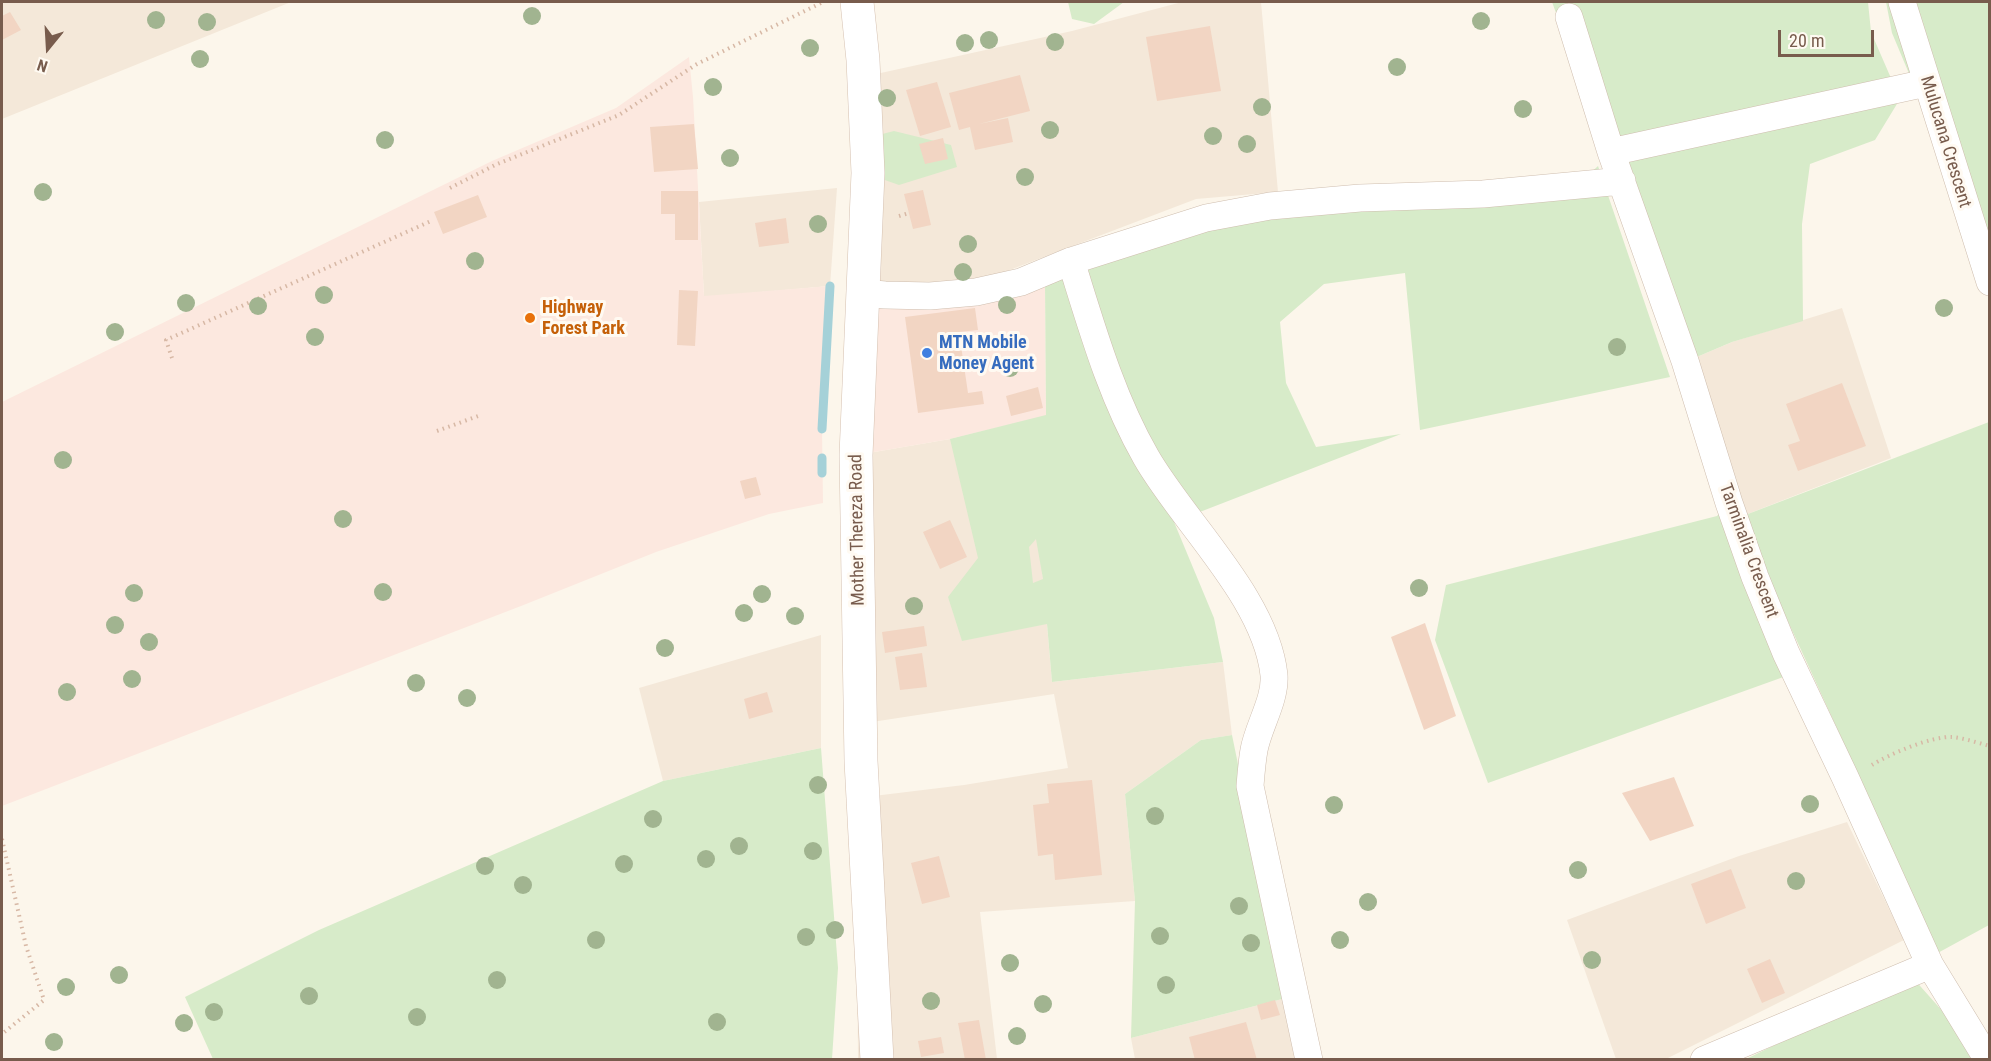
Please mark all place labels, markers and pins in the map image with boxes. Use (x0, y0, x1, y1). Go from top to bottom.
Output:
place label: Highway Forest Park (542, 297, 625, 340)
marker: Highway Forest Park (523, 311, 537, 325)
place label: MTN Mobile Money Agent (939, 332, 1034, 374)
marker: MTN Mobile Money Agent (920, 346, 934, 360)

